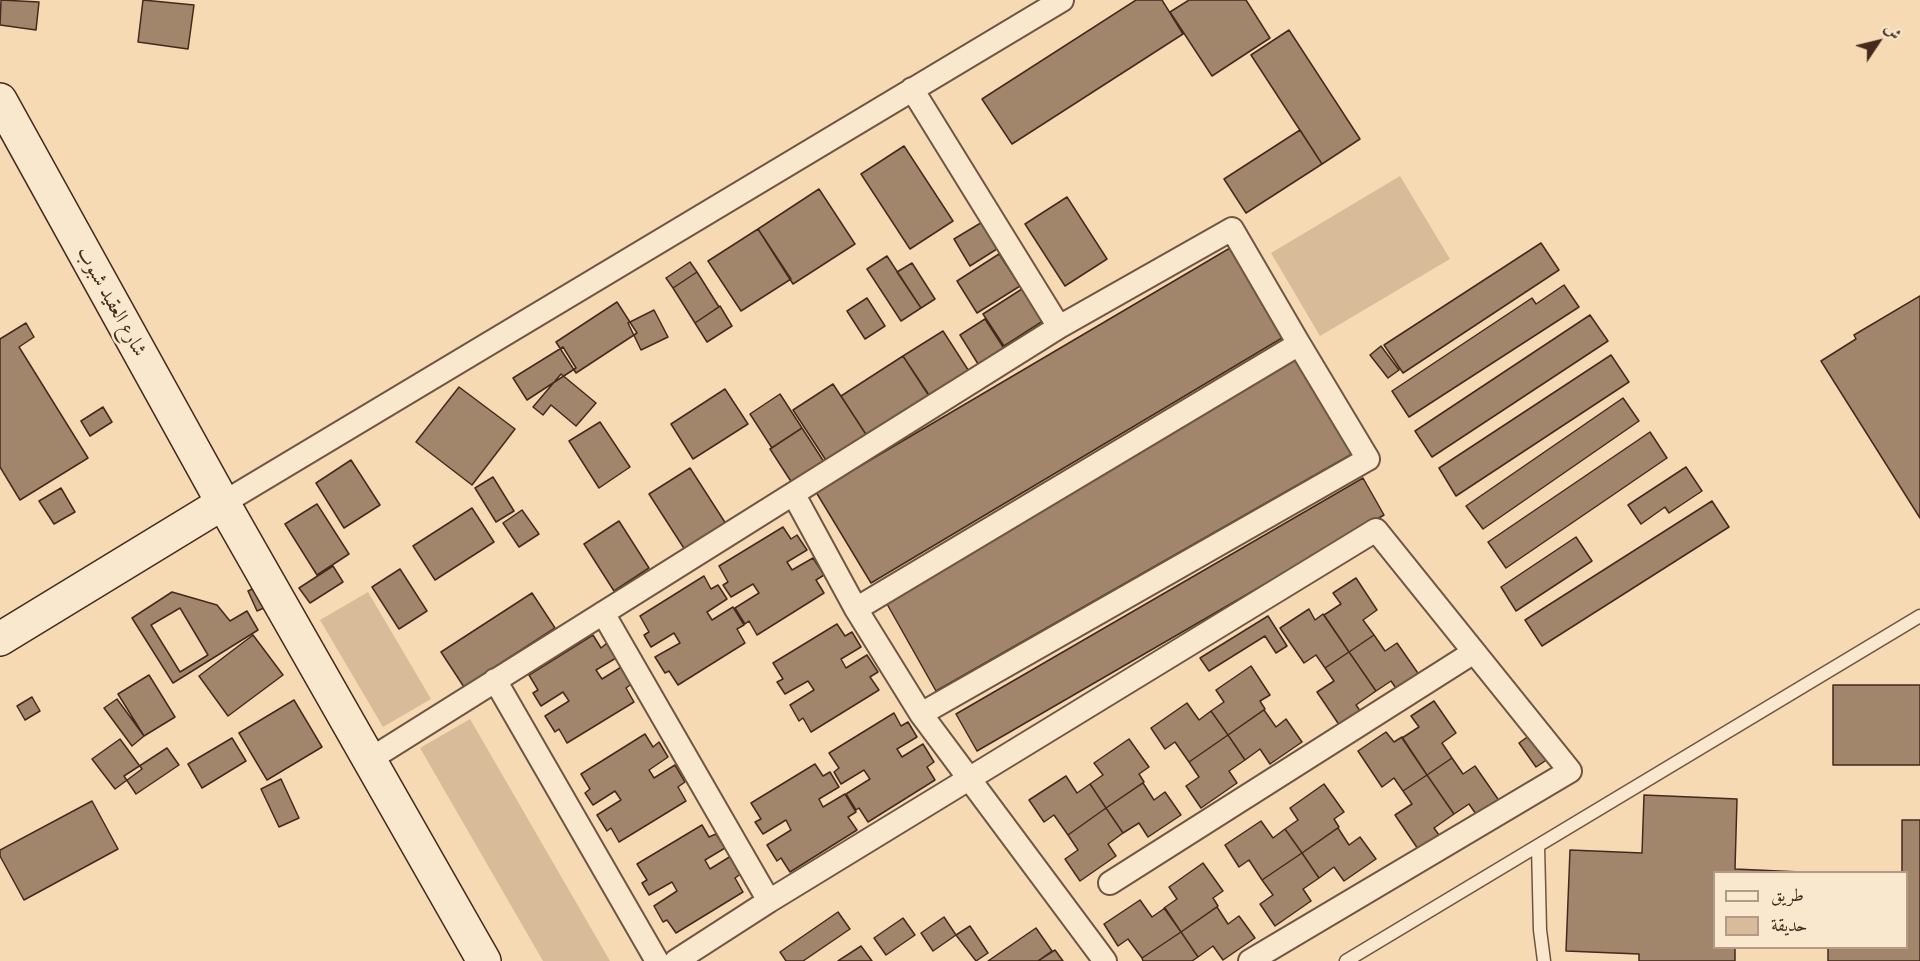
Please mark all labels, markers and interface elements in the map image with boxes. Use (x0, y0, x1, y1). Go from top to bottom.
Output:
north arrow (1848, 12, 1908, 72)
text: ش (1881, 19, 1905, 43)
street label: شارع العقيد شبوب (71, 243, 151, 361)
legend (1713, 871, 1908, 949)
text: طريق (1771, 885, 1804, 906)
text: حديقة (1771, 915, 1807, 936)

